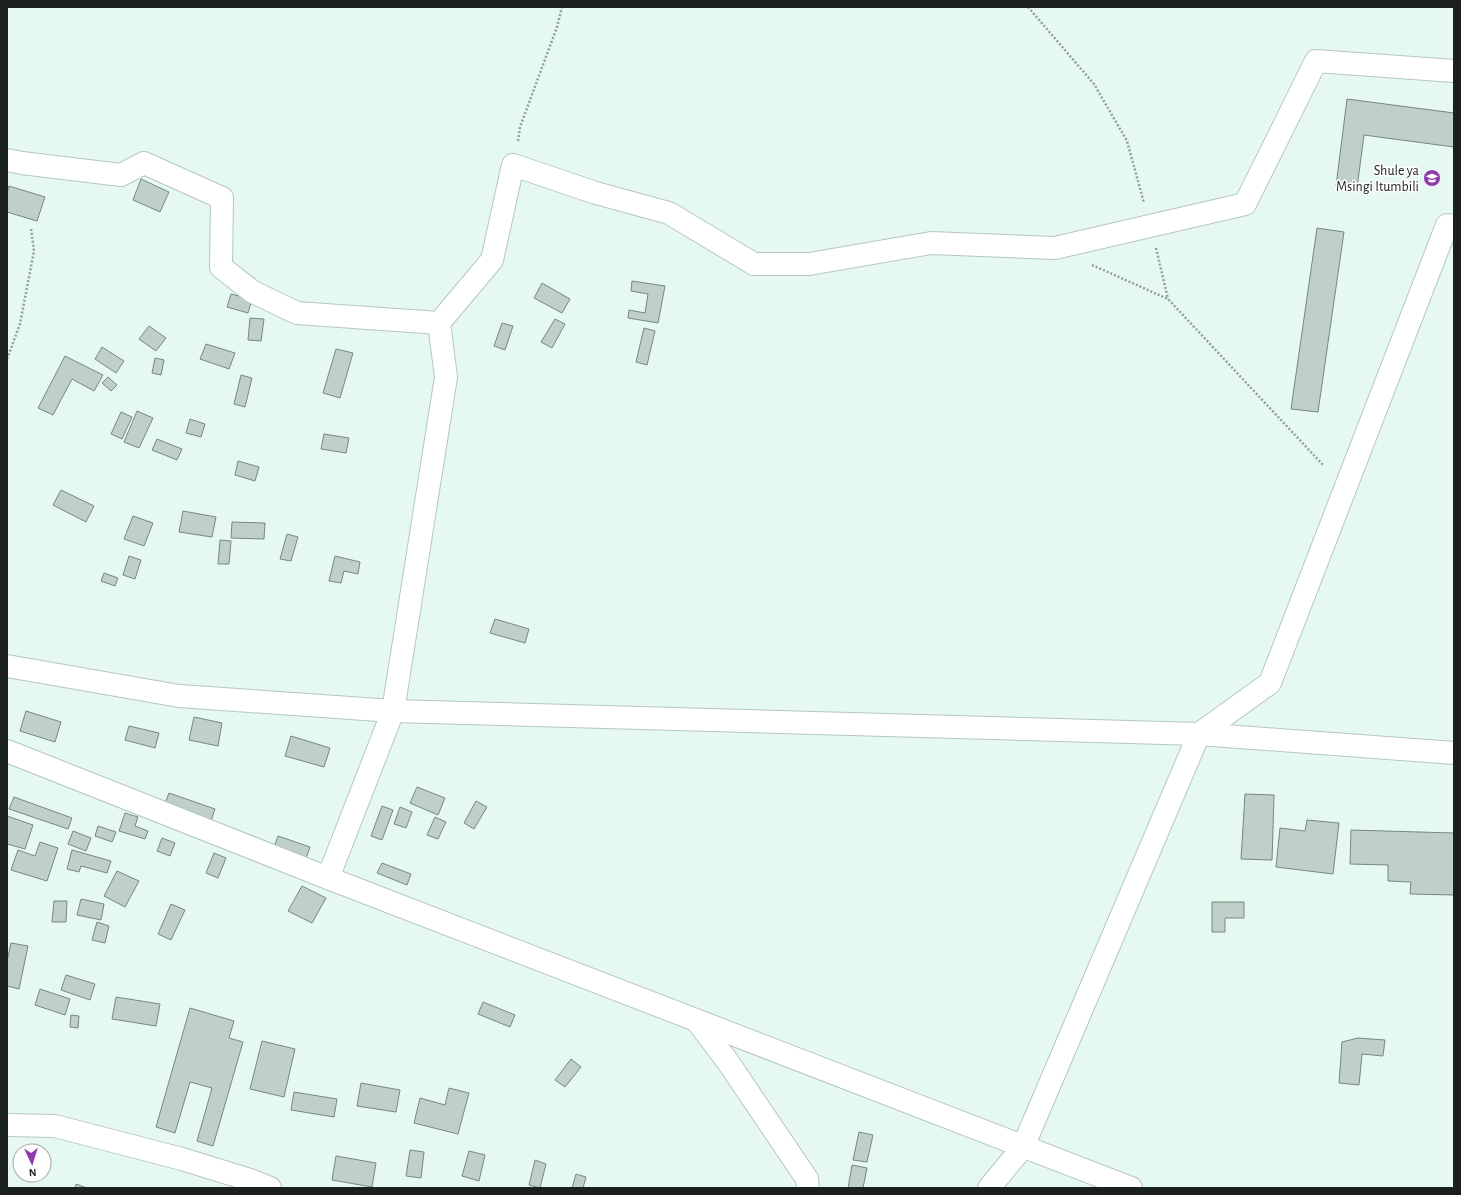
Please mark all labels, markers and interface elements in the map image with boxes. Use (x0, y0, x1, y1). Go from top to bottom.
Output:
place label: Shule ya Msingi Itumbili (1336, 164, 1420, 194)
school or university icon: Shule ya Msingi Itumbili (1422, 168, 1442, 188)
north arrow (12, 1143, 52, 1183)
text: N (28, 1167, 37, 1178)

